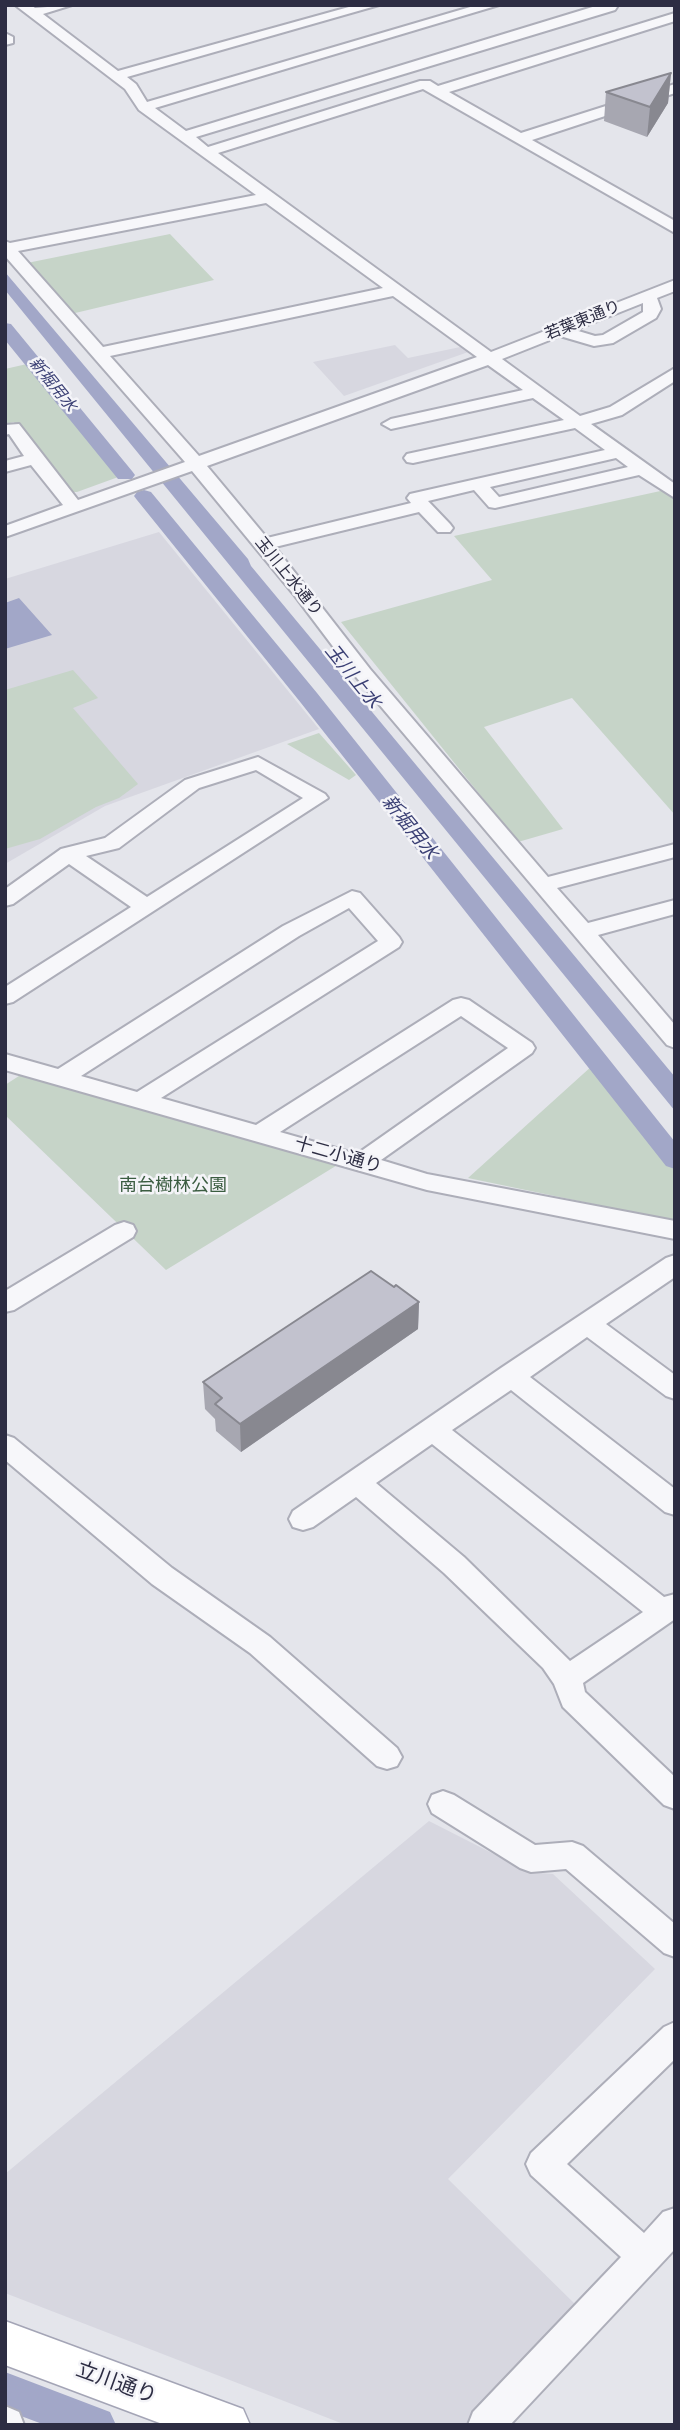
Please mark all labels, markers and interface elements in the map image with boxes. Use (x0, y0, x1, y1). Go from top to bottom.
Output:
street label: 若葉東通り (542, 297, 624, 345)
water label: 新堀用水 (24, 354, 80, 416)
street label: 玉川上水通り (250, 534, 326, 620)
water label: 玉川上水 (319, 640, 385, 714)
water label: 新堀用水 (376, 791, 442, 865)
street label: 十二小通り (292, 1133, 384, 1179)
park label: 南台樹林公園 (119, 1175, 227, 1197)
street label: 立川通り (72, 2358, 160, 2410)

